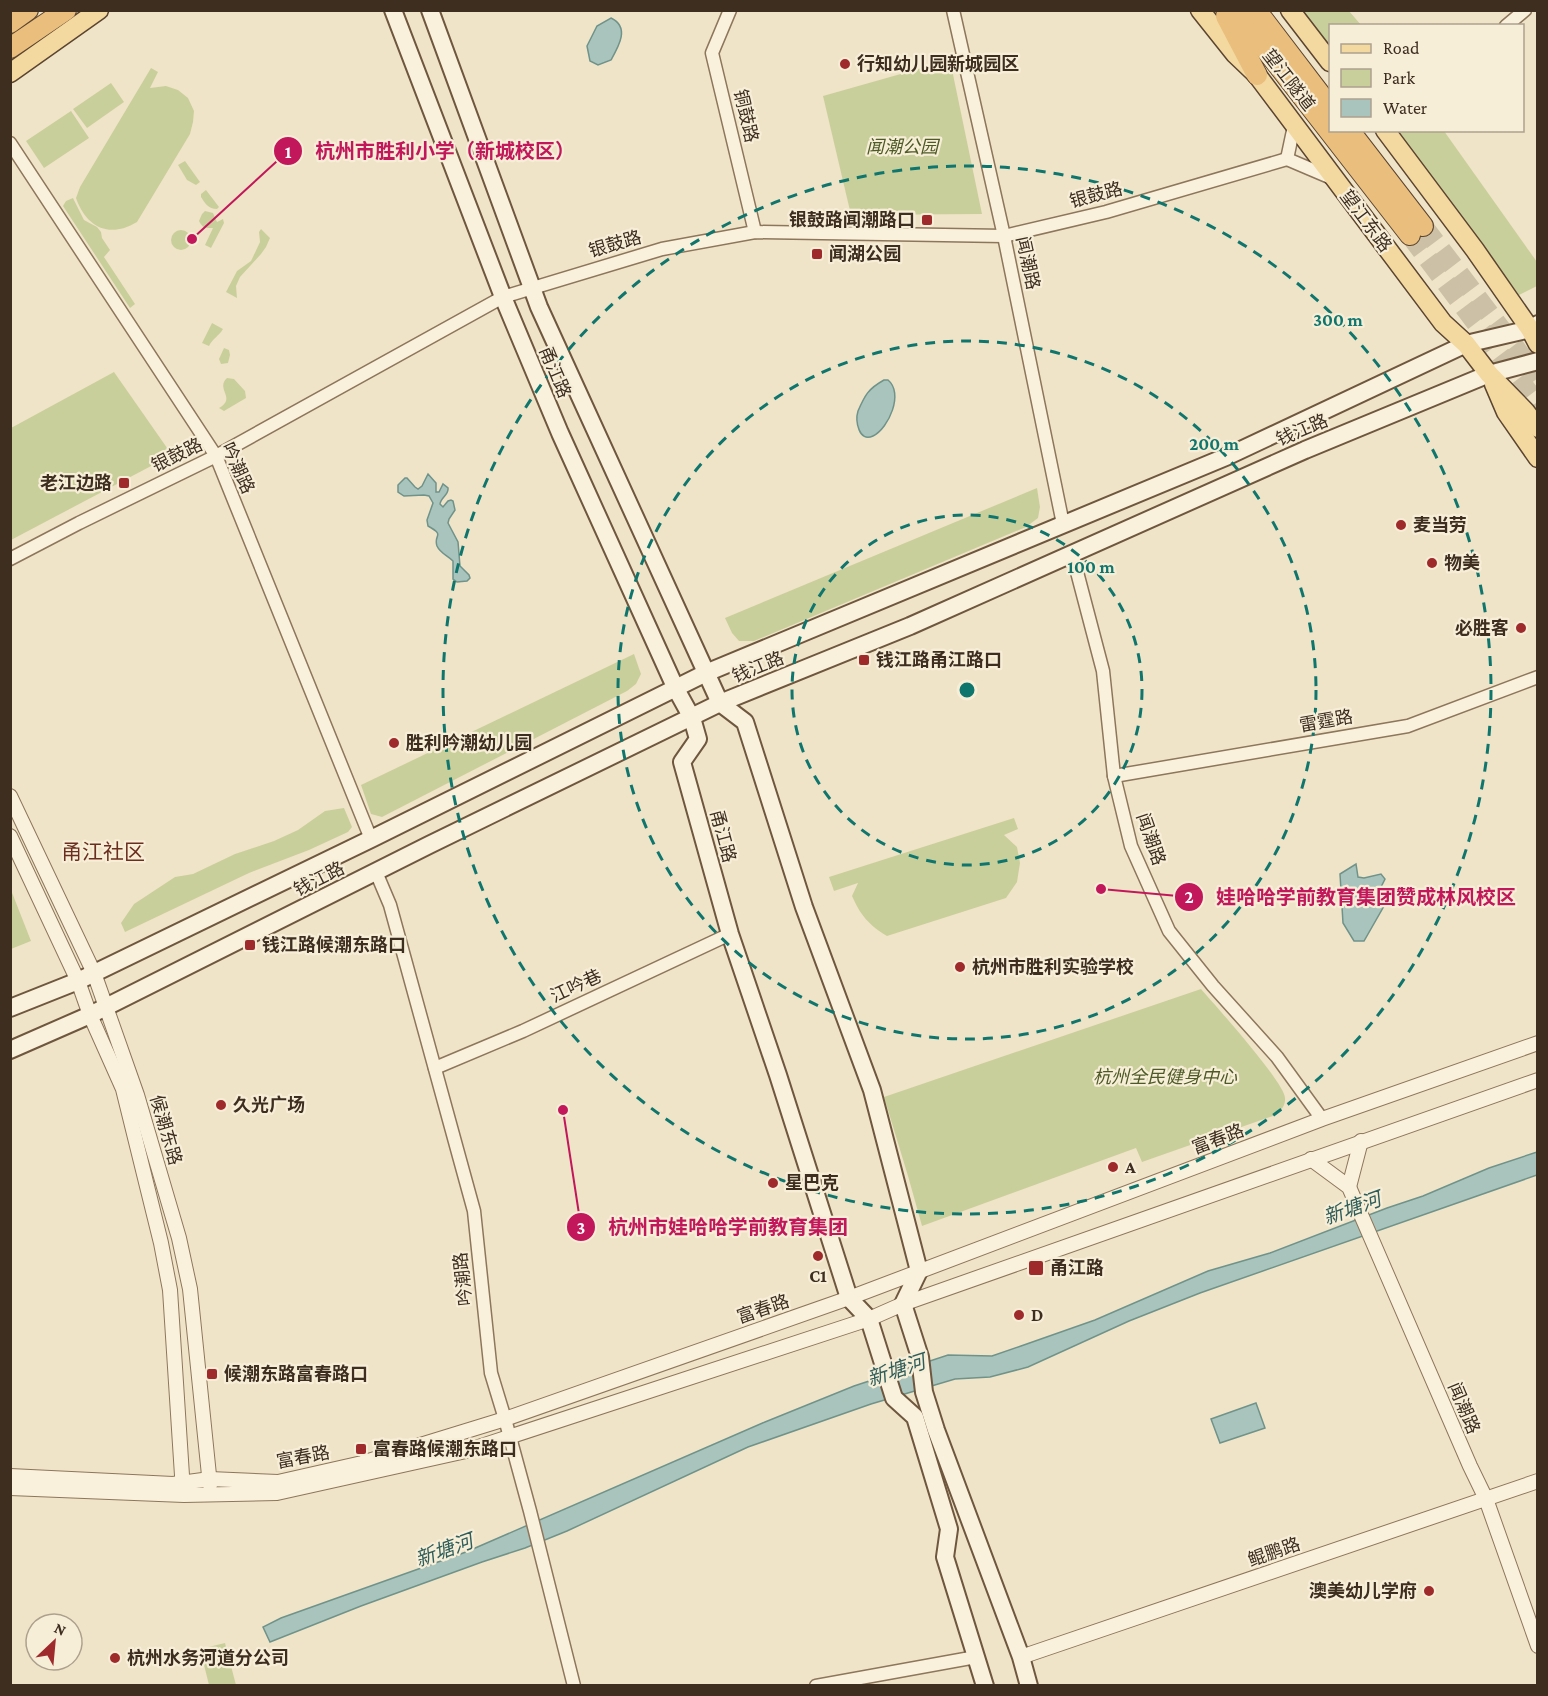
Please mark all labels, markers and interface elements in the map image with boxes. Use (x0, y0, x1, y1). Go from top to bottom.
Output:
legend (1329, 24, 1524, 132)
text: Road (1383, 38, 1420, 58)
street label: 望江隧道 (1259, 45, 1319, 115)
place label: 行知幼儿园新城园区 (857, 53, 1019, 74)
marker: 行知幼儿园新城园区 (838, 57, 852, 71)
text: Park (1383, 68, 1415, 88)
street label: 铜鼓路 (730, 87, 762, 145)
text: Water (1383, 98, 1428, 118)
callout: 杭州市胜利小学（新城校区） (273, 132, 587, 170)
park label: 闻潮公园 (866, 137, 941, 157)
text: 杭州市胜利小学（新城校区） (315, 140, 575, 162)
text: 1 (285, 142, 292, 162)
street label: 银鼓路 (1067, 178, 1125, 212)
street label: 望江东路 (1336, 186, 1396, 256)
place label: 银鼓路闻潮路口 (789, 210, 915, 230)
marker: 银鼓路闻潮路口 (920, 213, 934, 227)
street label: 银鼓路 (586, 227, 644, 261)
street label: 闻潮路 (1013, 235, 1043, 291)
place label: 闻湖公园 (829, 244, 901, 264)
marker: 闻湖公园 (810, 247, 824, 261)
text: 300 m (1313, 310, 1363, 330)
street label: 甬江路 (535, 343, 575, 401)
street label: 钱江路 (1273, 410, 1331, 450)
street label: 银鼓路 (148, 434, 206, 476)
text: 200 m (1189, 434, 1240, 454)
street label: 吟潮路 (218, 439, 258, 497)
place label: 老江边路 (40, 473, 112, 493)
marker: 老江边路 (117, 476, 131, 490)
place label: 麦当劳 (1413, 515, 1467, 535)
marker: 麦当劳 (1394, 518, 1408, 532)
place label: 物美 (1444, 553, 1480, 573)
marker: 物美 (1425, 556, 1439, 570)
text: 100 m (1067, 557, 1115, 577)
place label: 必胜客 (1455, 618, 1509, 638)
marker: 必胜客 (1514, 621, 1528, 635)
street label: 钱江路 (729, 648, 787, 686)
place label: 钱江路甬江路口 (876, 650, 1002, 670)
marker: 钱江路甬江路口 (857, 653, 871, 667)
centre of rings (957, 680, 977, 700)
street label: 雷霆路 (1298, 706, 1354, 736)
place label: 胜利吟潮幼儿园 (406, 733, 532, 753)
marker: 胜利吟潮幼儿园 (387, 736, 401, 750)
street label: 甬江路 (706, 807, 740, 865)
street label: 闻潮路 (1133, 810, 1169, 868)
district label: 甬江社区 (61, 840, 145, 864)
street label: 钱江路 (290, 858, 348, 900)
callout: 娃哈哈学前教育集团赞成林风校区 (1174, 878, 1528, 916)
text: 娃哈哈学前教育集团赞成林风校区 (1216, 886, 1516, 908)
text: 2 (1184, 887, 1194, 907)
place label: 钱江路候潮东路口 (262, 935, 406, 955)
marker: 钱江路候潮东路口 (243, 938, 257, 952)
place label: 杭州市胜利实验学校 (972, 957, 1134, 977)
marker: 杭州市胜利实验学校 (953, 960, 967, 974)
street label: 江吟巷 (547, 966, 605, 1006)
park label: 杭州全民健身中心 (1093, 1067, 1238, 1087)
street label: 候潮东路 (146, 1093, 186, 1167)
place label: 久光广场 (233, 1095, 305, 1115)
marker: 久光广场 (214, 1098, 228, 1112)
street label: 富春路 (1189, 1120, 1247, 1158)
place label: A (1124, 1157, 1136, 1177)
marker: A (1106, 1160, 1120, 1174)
place label: 星巴克 (785, 1173, 839, 1193)
marker: 星巴克 (766, 1176, 780, 1190)
water label: 新塘河 (1320, 1186, 1388, 1229)
callout: 杭州市娃哈哈学前教育集团 (566, 1208, 860, 1246)
text: 杭州市娃哈哈学前教育集团 (608, 1216, 848, 1238)
text: 3 (577, 1218, 585, 1238)
marker: C1 (811, 1249, 825, 1263)
street label: 吟潮路 (450, 1251, 476, 1307)
place label: 甬江路 (1050, 1258, 1104, 1278)
marker: 甬江路 (1027, 1259, 1045, 1277)
place label: C1 (809, 1266, 827, 1286)
street label: 富春路 (734, 1291, 792, 1327)
place label: D (1031, 1305, 1043, 1325)
marker: D (1012, 1308, 1026, 1322)
water label: 新塘河 (864, 1349, 932, 1390)
place label: 候潮东路富春路口 (224, 1364, 368, 1384)
marker: 候潮东路富春路口 (205, 1367, 219, 1381)
street label: 闻潮路 (1444, 1379, 1484, 1437)
place label: 富春路候潮东路口 (373, 1439, 517, 1459)
street label: 富春路 (275, 1442, 331, 1472)
marker: 富春路候潮东路口 (354, 1442, 368, 1456)
water label: 新塘河 (412, 1528, 480, 1571)
street label: 鲲鹏路 (1245, 1534, 1303, 1570)
place label: 澳美幼儿学府 (1309, 1581, 1417, 1601)
marker: 澳美幼儿学府 (1422, 1584, 1436, 1598)
north arrow (24, 1612, 84, 1672)
text: N (52, 1619, 69, 1639)
place label: 杭州水务河道分公司 (127, 1648, 289, 1668)
marker: 杭州水务河道分公司 (108, 1651, 122, 1665)

